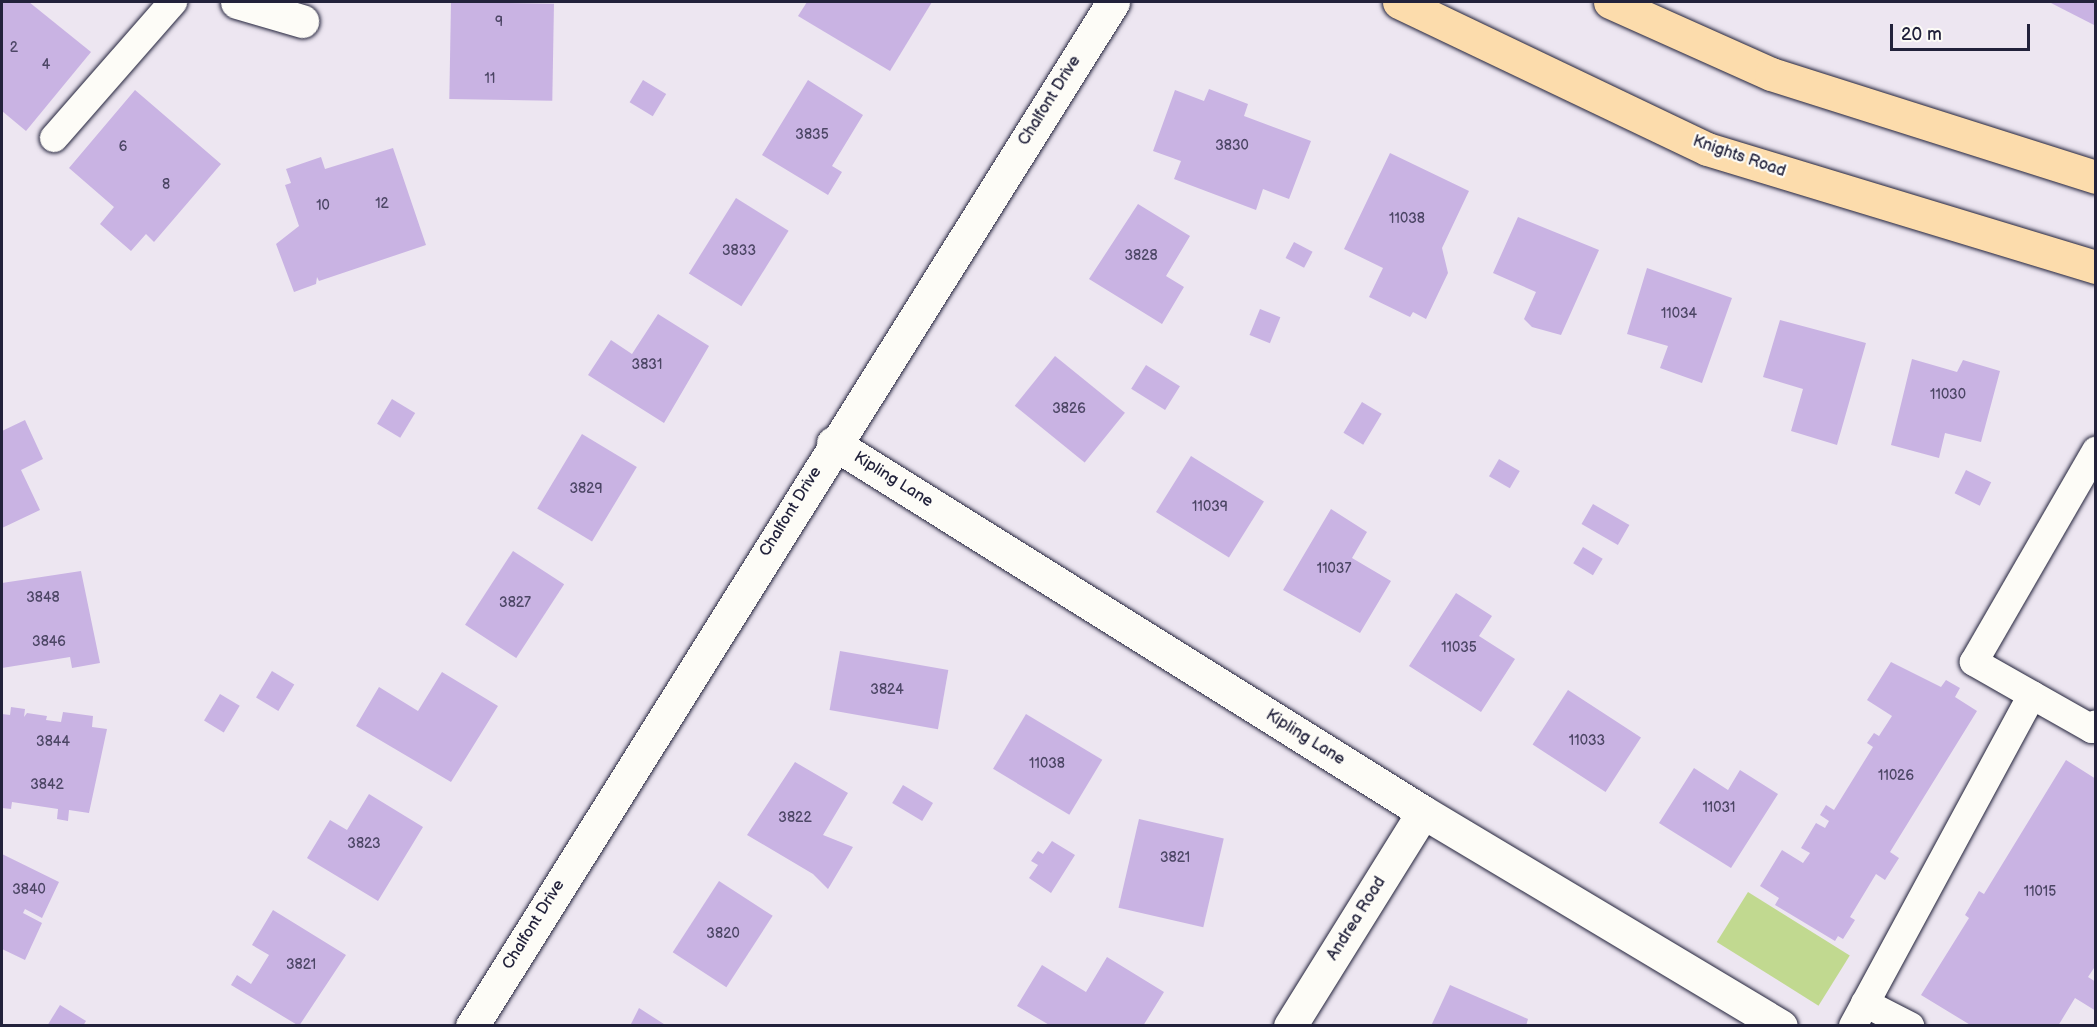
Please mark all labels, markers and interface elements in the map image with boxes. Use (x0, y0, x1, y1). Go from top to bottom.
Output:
scale bar (1893, 12, 2032, 50)
house number: 9 (495, 14, 503, 30)
text: 20 m (1901, 24, 1942, 45)
house number: 2 (10, 40, 18, 56)
street label: Chalfont Drive (1015, 53, 1085, 149)
house number: 4 (42, 57, 50, 73)
house number: 11 (485, 71, 495, 87)
house number: 3835 (795, 127, 829, 143)
street label: Knights Road (1690, 132, 1788, 182)
house number: 3830 (1215, 138, 1249, 154)
house number: 6 (119, 139, 127, 155)
house number: 8 (162, 177, 170, 193)
house number: 12 (375, 196, 389, 212)
house number: 10 (316, 198, 330, 214)
house number: 11038 (1389, 211, 1425, 227)
house number: 3833 (722, 243, 756, 259)
house number: 3828 (1124, 248, 1158, 264)
house number: 11034 (1661, 306, 1697, 322)
house number: 3831 (632, 357, 662, 373)
house number: 11030 (1930, 387, 1966, 403)
house number: 3826 (1052, 401, 1086, 417)
street label: Kipling Lane (850, 448, 936, 512)
street label: Chalfont Drive (756, 464, 826, 560)
house number: 3829 (569, 481, 603, 497)
house number: 11039 (1192, 499, 1228, 515)
house number: 11037 (1317, 561, 1351, 577)
house number: 3848 (26, 590, 60, 606)
house number: 3827 (499, 595, 531, 611)
house number: 3846 (32, 634, 66, 650)
house number: 11035 (1441, 640, 1477, 656)
house number: 3824 (870, 682, 904, 698)
street label: Kipling Lane (1262, 706, 1348, 770)
house number: 11033 (1569, 733, 1605, 749)
house number: 3844 (36, 734, 70, 750)
house number: 11038 (1029, 756, 1065, 772)
house number: 11026 (1878, 768, 1914, 784)
house number: 3842 (30, 777, 64, 793)
house number: 11031 (1702, 800, 1736, 816)
house number: 3822 (778, 810, 812, 826)
house number: 3823 (347, 836, 381, 852)
house number: 3821 (1160, 850, 1190, 866)
street label: Andrea Road (1324, 874, 1390, 964)
street label: Chalfont Drive (499, 877, 569, 973)
house number: 3840 (12, 882, 46, 898)
house number: 11015 (2024, 884, 2056, 900)
house number: 3820 (706, 926, 740, 942)
house number: 3821 (286, 957, 316, 973)

